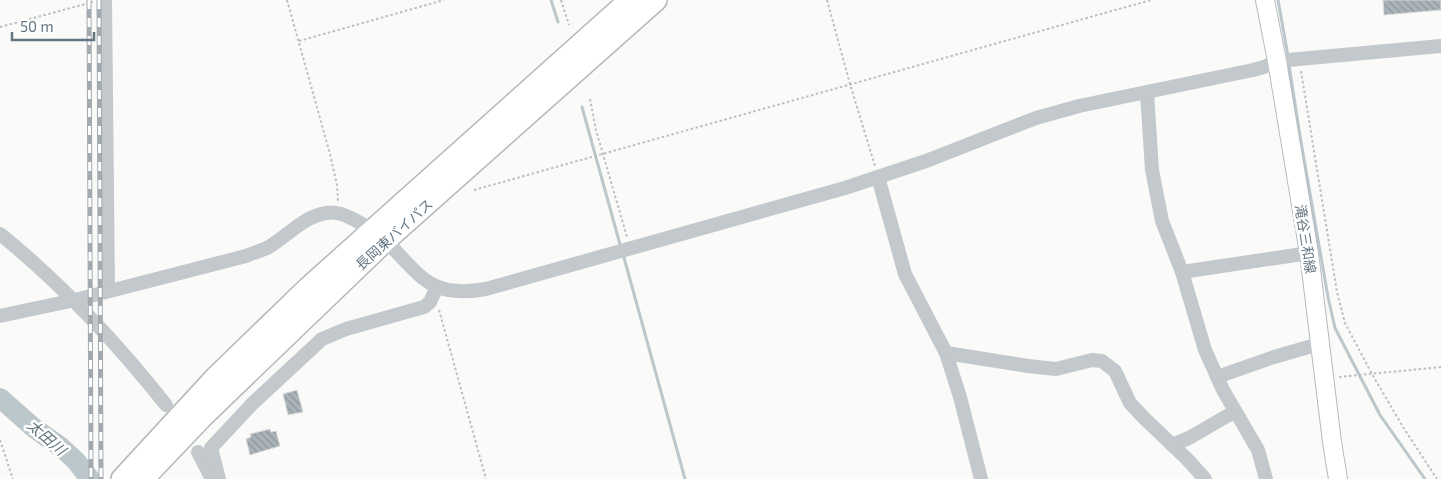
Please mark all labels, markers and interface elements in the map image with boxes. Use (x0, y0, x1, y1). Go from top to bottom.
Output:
scale bar (12, 10, 95, 42)
text: 50 m (20, 17, 54, 35)
street label: 長岡東バイパス (352, 195, 436, 273)
street label: 滝谷三和線 (1292, 203, 1320, 275)
water label: 太田川 (24, 415, 71, 460)

